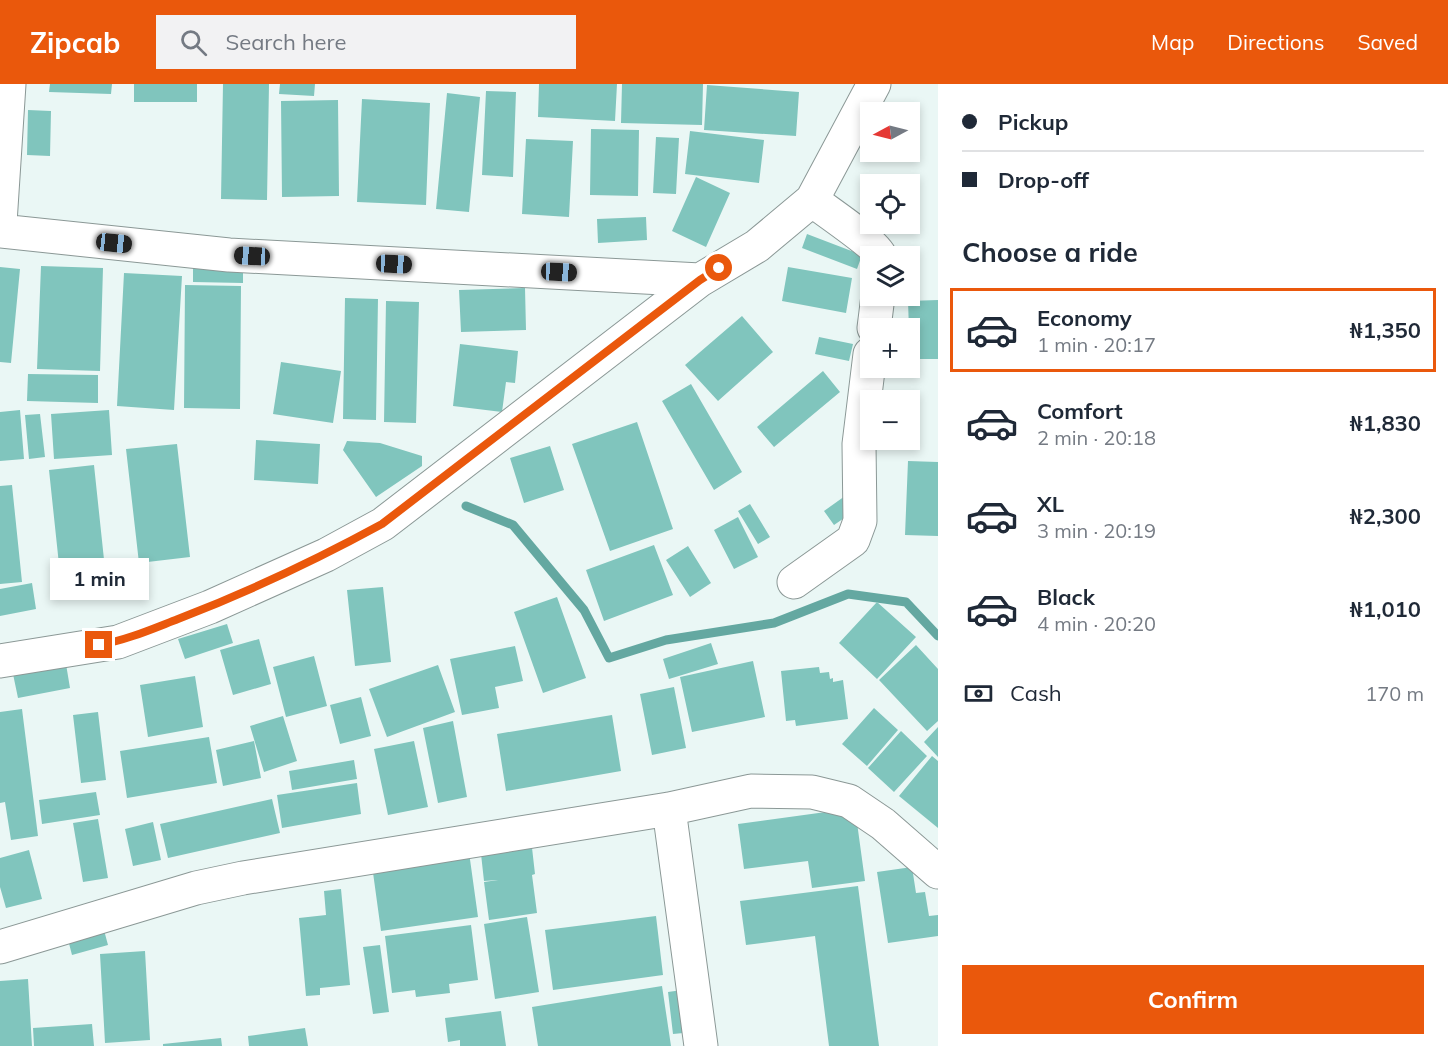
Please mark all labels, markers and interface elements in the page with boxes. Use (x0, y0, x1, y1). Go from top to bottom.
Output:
search box (156, 15, 576, 69)
text: Zipcab (30, 25, 120, 60)
icon: search (177, 26, 210, 59)
text: Search here (225, 28, 346, 56)
text: Map (1151, 29, 1194, 55)
text: Directions (1227, 29, 1324, 55)
text: Saved (1357, 29, 1418, 55)
north arrow (860, 102, 920, 162)
map controls (860, 102, 920, 450)
text: Pickup (998, 108, 1068, 136)
text: Drop-off (998, 166, 1089, 194)
button: locate (860, 174, 920, 234)
car (95, 232, 133, 254)
text: Choose a ride (962, 235, 1138, 269)
car (234, 246, 270, 266)
button: layers (860, 246, 920, 306)
car (376, 254, 412, 274)
route start (705, 254, 732, 281)
car (541, 262, 577, 282)
icon: car (965, 303, 1019, 357)
text: Economy (1037, 304, 1132, 332)
text: ₦1,350 (1350, 316, 1421, 344)
button: + (860, 318, 920, 378)
text: 1 min · 20:17 (1037, 332, 1156, 357)
button: − (860, 390, 920, 450)
icon: car (965, 396, 1019, 450)
text: Comfort (1037, 397, 1123, 425)
text: ₦1,830 (1350, 409, 1421, 437)
text: 2 min · 20:18 (1037, 425, 1156, 450)
icon: car (965, 489, 1019, 543)
text: XL (1037, 490, 1064, 518)
text: ₦2,300 (1350, 502, 1421, 530)
text: 3 min · 20:19 (1037, 518, 1156, 543)
callout: 1 min (50, 558, 148, 600)
text: 1 min (73, 566, 126, 591)
icon: car (965, 582, 1019, 636)
text: Black (1037, 583, 1095, 611)
text: ₦1,010 (1350, 595, 1421, 623)
text: 4 min · 20:20 (1037, 611, 1156, 636)
route end (85, 631, 112, 658)
icon: cash (962, 677, 995, 710)
text: Cash (1010, 679, 1062, 707)
text: 170 m (1365, 681, 1424, 706)
button: Confirm (962, 965, 1424, 1034)

